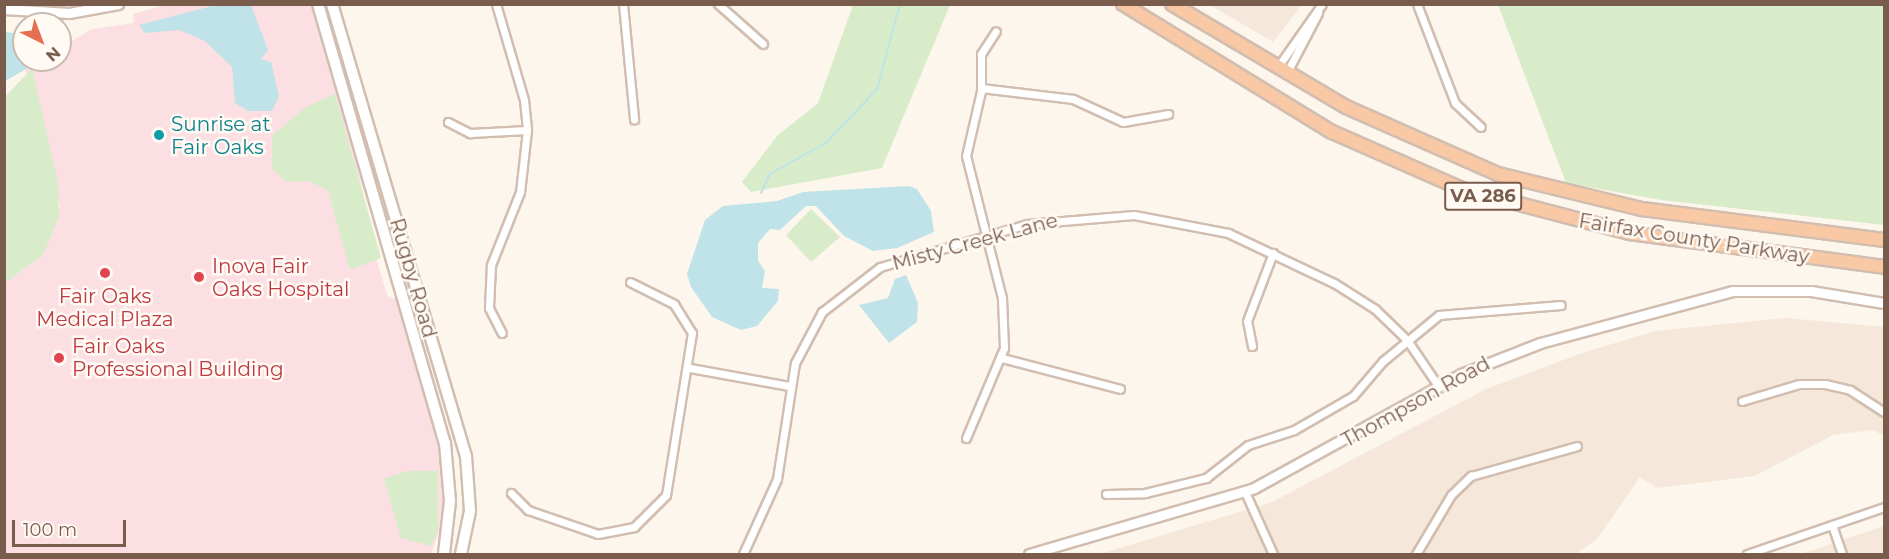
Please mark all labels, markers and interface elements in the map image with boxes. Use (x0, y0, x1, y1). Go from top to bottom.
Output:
north arrow (12, 12, 72, 72)
text: N (42, 43, 64, 66)
place label: Sunrise at Fair Oaks (171, 112, 271, 159)
marker: Sunrise at Fair Oaks (152, 128, 166, 142)
road number: VA 286 (1444, 181, 1522, 211)
street label: Misty Creek Lane (890, 208, 1060, 276)
street label: Fairfax County Parkway (1577, 209, 1811, 269)
street label: Rugby Road (384, 215, 442, 341)
place label: Inova Fair Oaks Hospital (212, 254, 349, 301)
marker: Fair Oaks Medical Plaza (96, 264, 114, 282)
marker: Inova Fair Oaks Hospital (190, 268, 208, 286)
place label: Fair Oaks Medical Plaza (36, 284, 174, 331)
place label: Fair Oaks Professional Building (72, 334, 284, 381)
marker: Fair Oaks Professional Building (50, 349, 68, 367)
street label: Thompson Road (1338, 351, 1494, 453)
scale bar (15, 508, 129, 546)
text: 100 m (23, 519, 77, 541)

